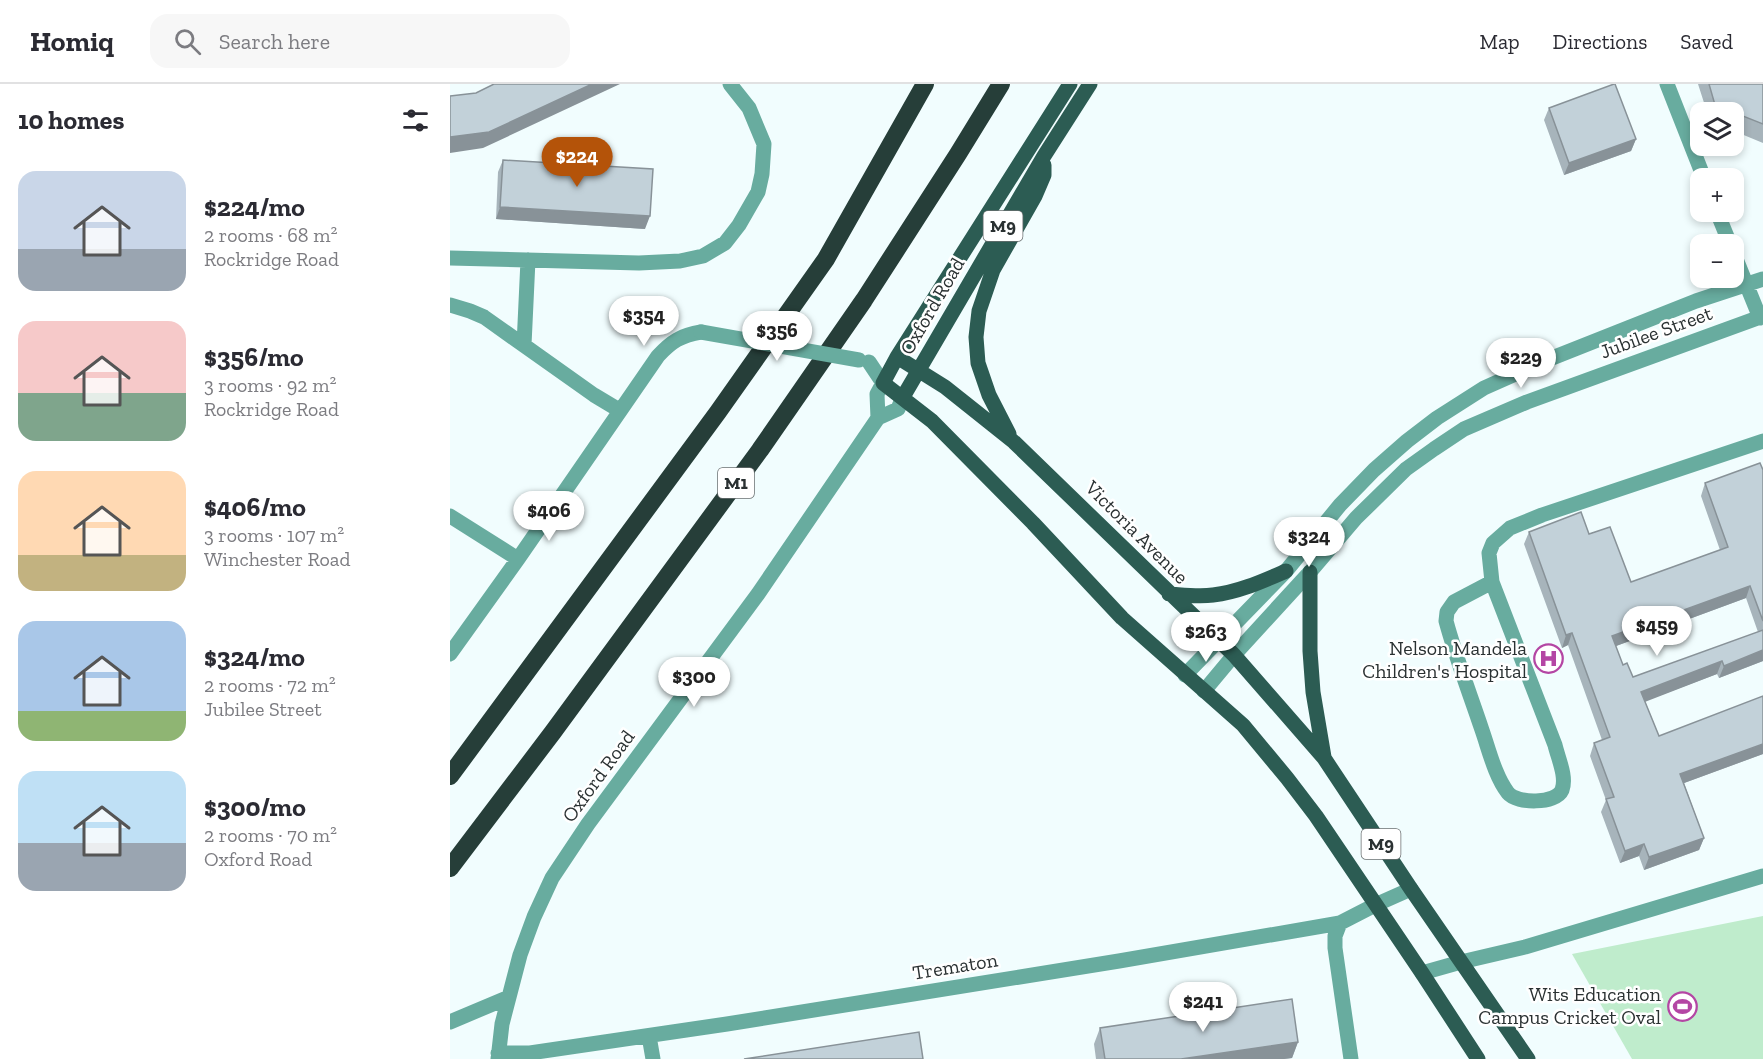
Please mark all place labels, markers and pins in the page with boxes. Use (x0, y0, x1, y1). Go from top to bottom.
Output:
pin: $224 (541, 137, 613, 188)
pin: $354 (608, 296, 680, 347)
pin: $356 (741, 311, 813, 362)
pin: $229 (1485, 338, 1557, 389)
pin: $406 (513, 491, 585, 542)
pin: $324 (1273, 517, 1345, 568)
pin: $459 (1621, 606, 1693, 657)
pin: $263 (1170, 612, 1242, 663)
place label: Nelson Mandela Children's Hospital (1362, 636, 1527, 683)
hospital icon: Nelson Mandela Children's Hospital (1532, 643, 1564, 675)
pin: $300 (658, 657, 730, 708)
pin: $241 (1167, 982, 1239, 1033)
place label: Wits Education Campus Cricket Oval (1478, 982, 1662, 1029)
sports icon: Wits Education Campus Cricket Oval (1666, 990, 1698, 1022)

